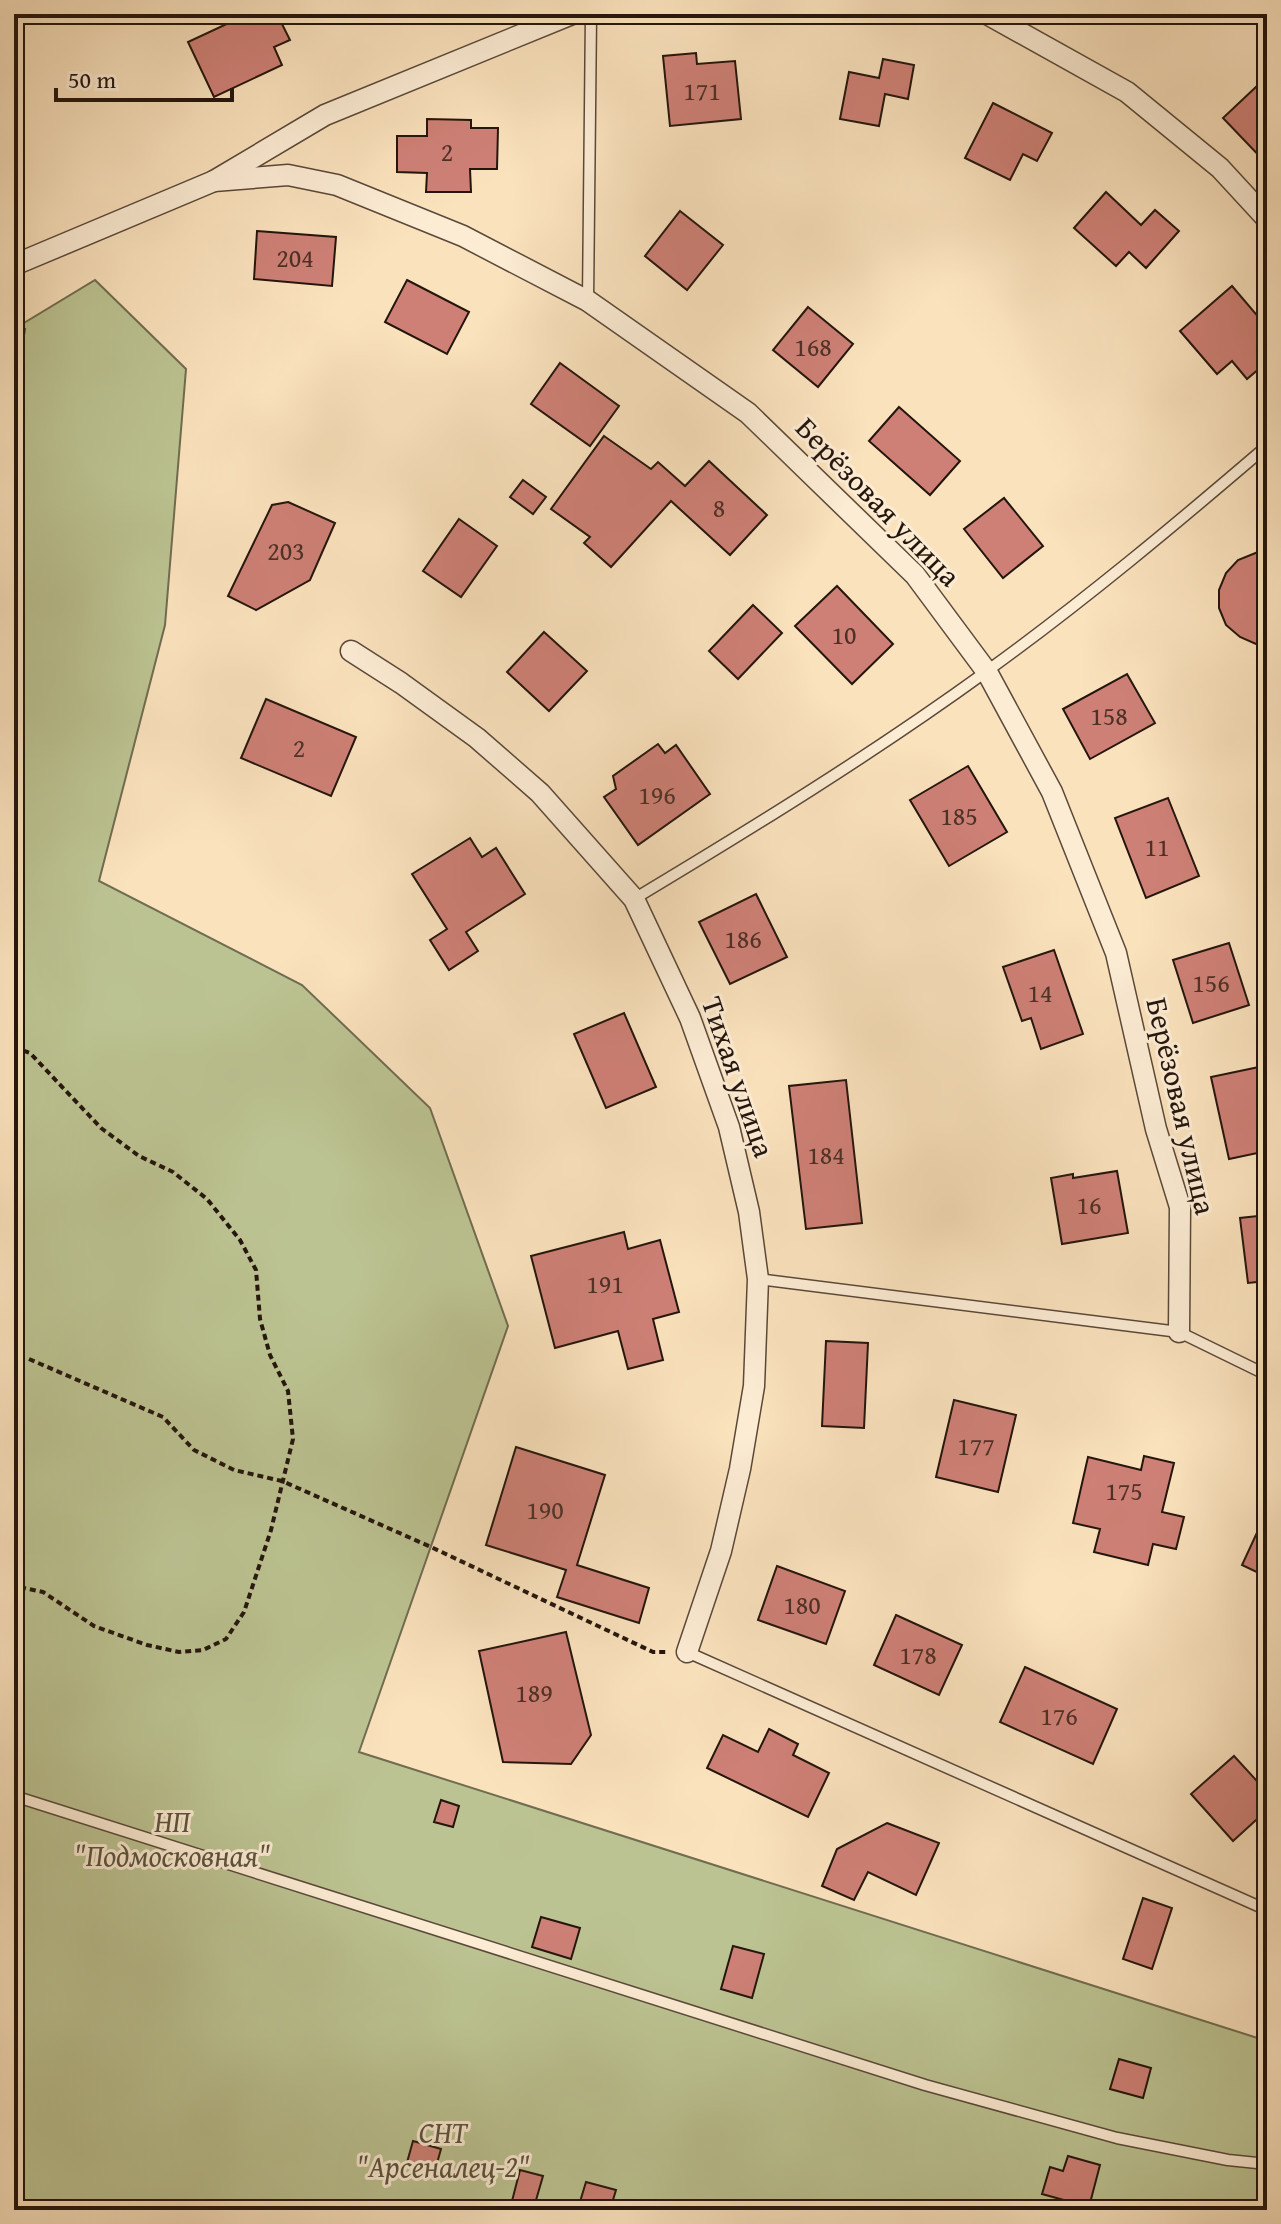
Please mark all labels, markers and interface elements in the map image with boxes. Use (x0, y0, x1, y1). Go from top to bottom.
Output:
scale bar (56, 52, 232, 102)
text: 50 m (68, 62, 116, 97)
house number: 171 (683, 71, 721, 110)
house number: 2 (441, 132, 453, 171)
house number: 204 (276, 238, 314, 277)
house number: 168 (794, 327, 832, 366)
street label: Берёзовая улица (786, 406, 972, 597)
house number: 8 (713, 488, 725, 527)
house number: 203 (267, 531, 305, 570)
house number: 10 (831, 615, 857, 654)
house number: 158 (1090, 696, 1128, 735)
house number: 2 (293, 728, 305, 767)
house number: 196 (638, 775, 676, 814)
house number: 185 (940, 796, 978, 835)
house number: 11 (1144, 827, 1170, 866)
house number: 186 (724, 919, 762, 958)
house number: 156 (1192, 963, 1230, 1002)
house number: 14 (1027, 973, 1053, 1012)
street label: Тихая улица (691, 991, 787, 1163)
street label: Берёзовая улица (1136, 993, 1228, 1219)
house number: 184 (807, 1135, 845, 1174)
house number: 16 (1076, 1185, 1102, 1224)
house number: 191 (586, 1264, 624, 1303)
house number: 177 (957, 1426, 995, 1465)
house number: 175 (1105, 1471, 1143, 1510)
house number: 190 (526, 1490, 564, 1529)
house number: 180 (783, 1585, 821, 1624)
house number: 178 (899, 1635, 937, 1674)
house number: 189 (515, 1673, 553, 1712)
house number: 176 (1040, 1696, 1078, 1735)
park label: НП "Подмосковная" (74, 1799, 270, 1877)
park label: СНТ "Арсеналец-2" (356, 2110, 530, 2188)

